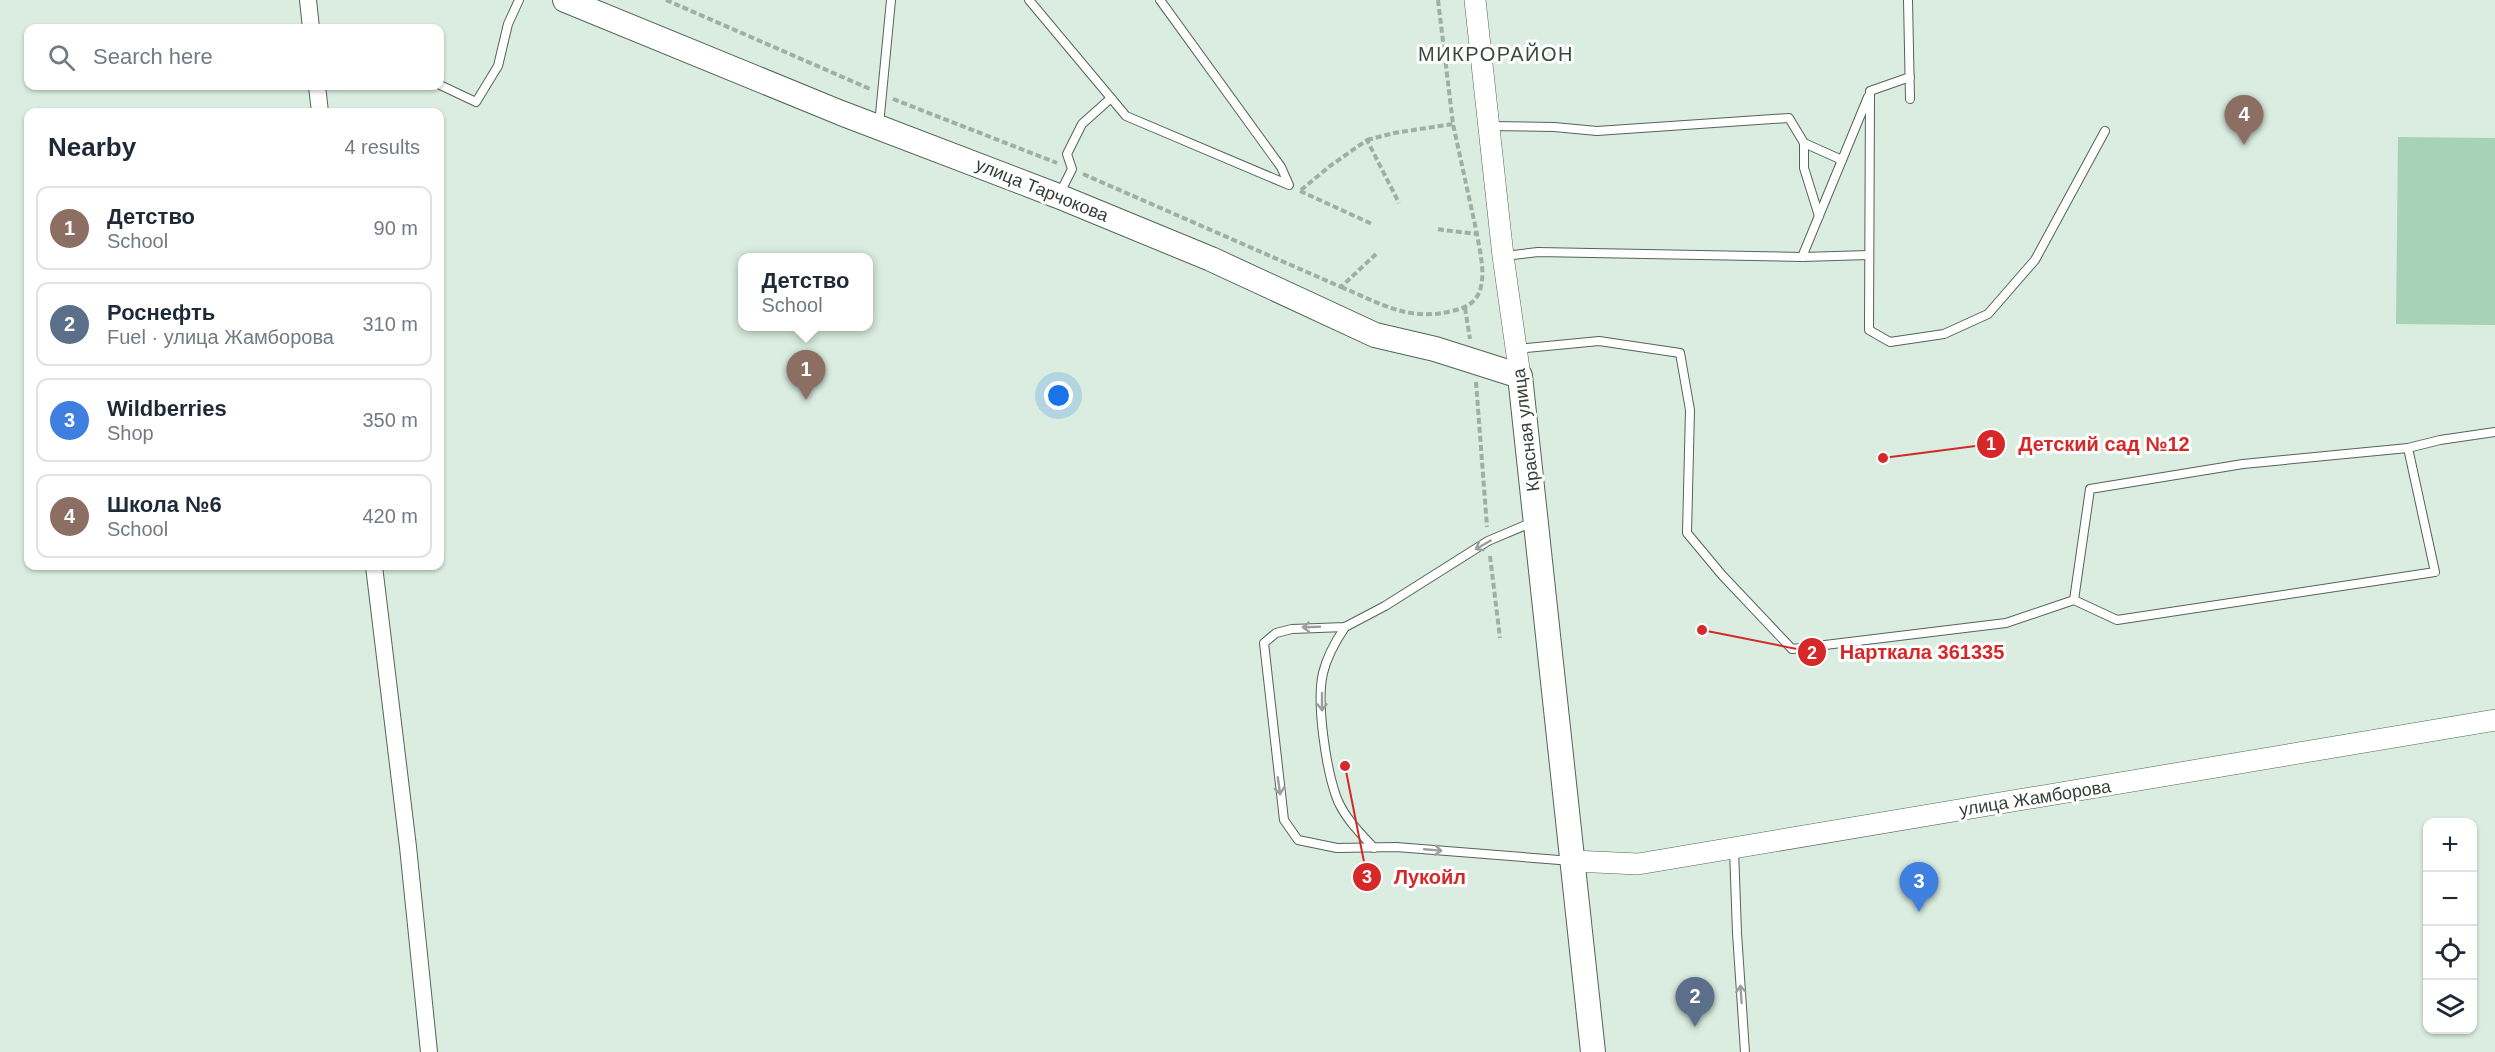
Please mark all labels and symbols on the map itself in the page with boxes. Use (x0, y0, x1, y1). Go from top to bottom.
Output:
district label: МИКРОРАЙОН (1418, 42, 1574, 65)
pin: 4 (2224, 96, 2264, 145)
street label: улица Тарчокова (973, 154, 1112, 226)
pin: 1 (786, 350, 826, 400)
street label: Красная улица (1508, 366, 1543, 493)
your location (1044, 381, 1073, 410)
callout: Детский сад №12 (1976, 425, 2202, 463)
text: Детский сад №12 (2018, 433, 2190, 455)
text: 1 (1986, 434, 1996, 454)
one-way arrow (1475, 539, 1492, 551)
one-way arrow (1302, 622, 1321, 633)
callout: Нарткала 361335 (1797, 633, 2016, 671)
text: Нарткала 361335 (1840, 641, 2004, 663)
text: 2 (1807, 643, 1817, 663)
one-way arrow (1316, 691, 1328, 711)
one-way arrow (1274, 776, 1285, 795)
street label: улица Жамборова (1958, 776, 2113, 820)
one-way arrow (1422, 845, 1442, 856)
callout: Лукойл (1352, 858, 1478, 896)
pin: 3 (1900, 862, 1938, 912)
text: Лукойл (1394, 866, 1466, 888)
text: 3 (1362, 867, 1372, 887)
pin: 2 (1676, 978, 1714, 1027)
one-way arrow (1735, 984, 1746, 1004)

